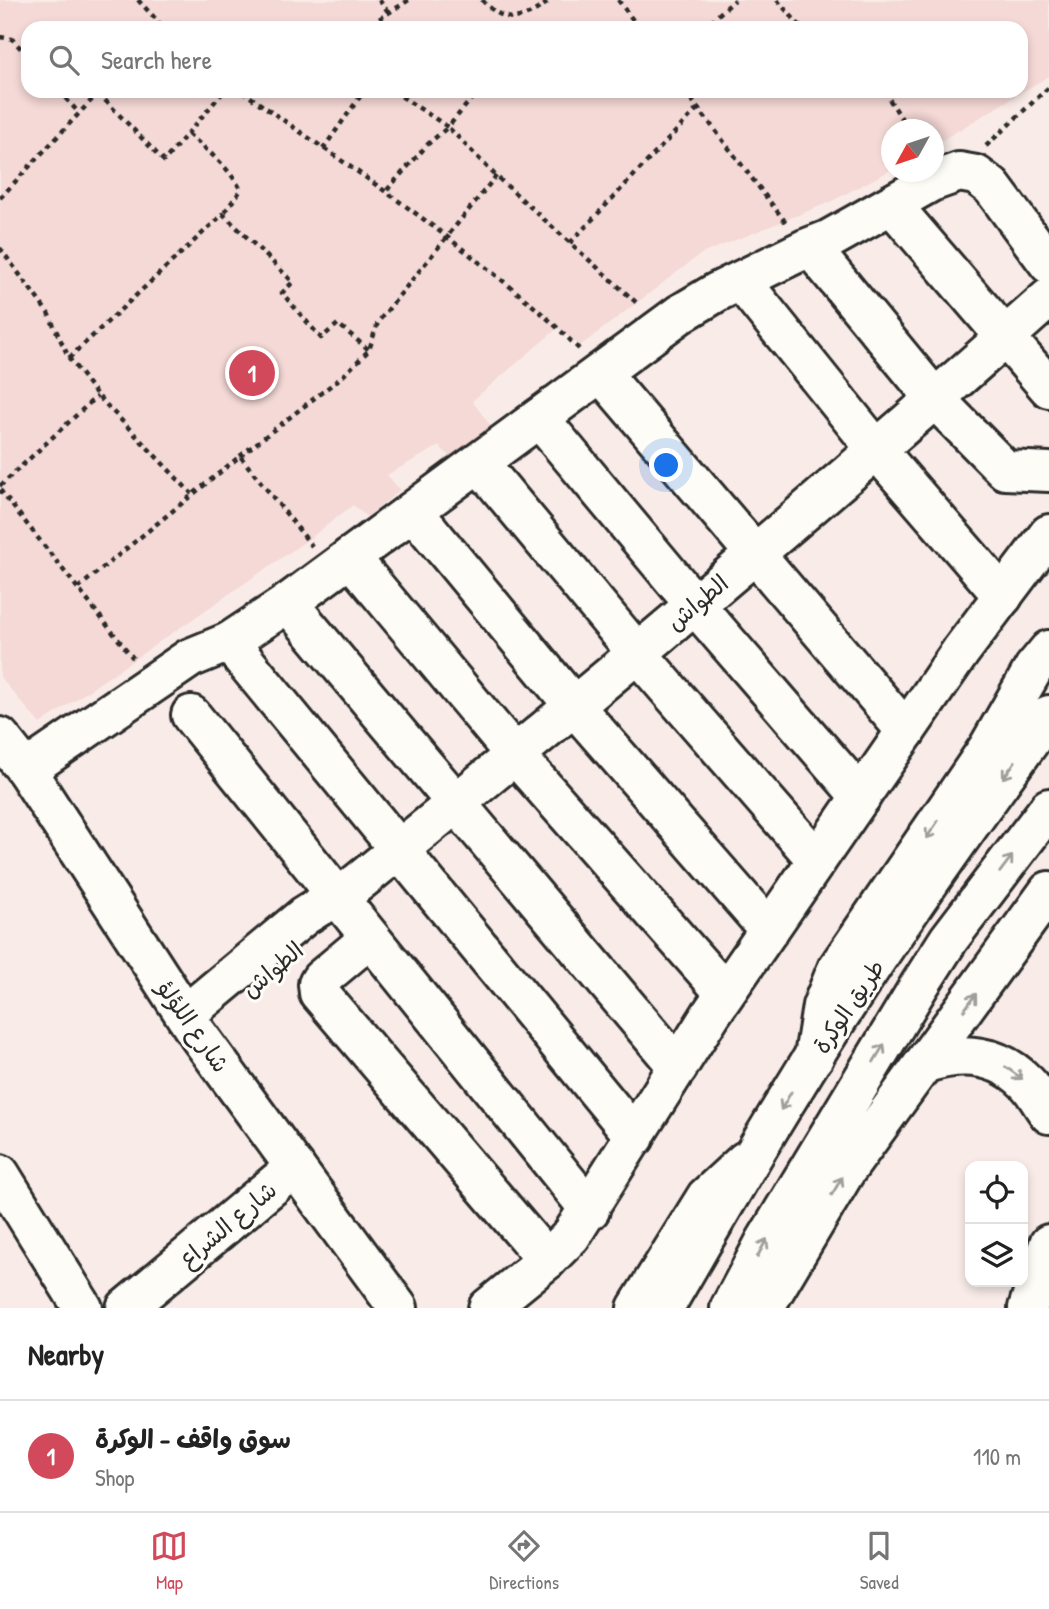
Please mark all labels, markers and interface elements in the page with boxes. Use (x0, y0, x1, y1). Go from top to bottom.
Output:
search box (21, 21, 1028, 98)
icon: search (45, 41, 83, 79)
text: Search here (101, 42, 212, 77)
north arrow (881, 119, 944, 182)
pin: 1 (229, 347, 275, 399)
your location (649, 448, 683, 482)
street label: الطواش (659, 567, 735, 638)
one-way arrow (1001, 761, 1016, 779)
one-way arrow (925, 820, 939, 839)
one-way arrow (999, 856, 1014, 874)
street label: الطواش (234, 934, 310, 1005)
street label: طريق الوكرة (805, 953, 891, 1059)
street label: شارع اللؤلؤ (148, 972, 237, 1080)
one-way arrow (963, 993, 977, 1012)
one-way arrow (873, 1043, 887, 1063)
one-way arrow (1004, 1065, 1023, 1080)
one-way arrow (779, 1091, 793, 1111)
map controls (965, 1161, 1028, 1287)
button: locate (965, 1161, 1028, 1224)
street label: شارع الشراع (171, 1173, 284, 1276)
one-way arrow (830, 1177, 844, 1197)
button: layers (965, 1224, 1028, 1287)
one-way arrow (756, 1238, 769, 1259)
text: Nearby (28, 1334, 104, 1374)
text: سوق واقف - الوكرة (95, 1421, 291, 1456)
text: 1 (47, 1441, 55, 1472)
text: 110 m (973, 1441, 1021, 1472)
text: Shop (95, 1462, 134, 1493)
tab: Map (150, 1527, 188, 1595)
tab: Directions (489, 1527, 559, 1595)
tab: Saved (860, 1527, 899, 1595)

